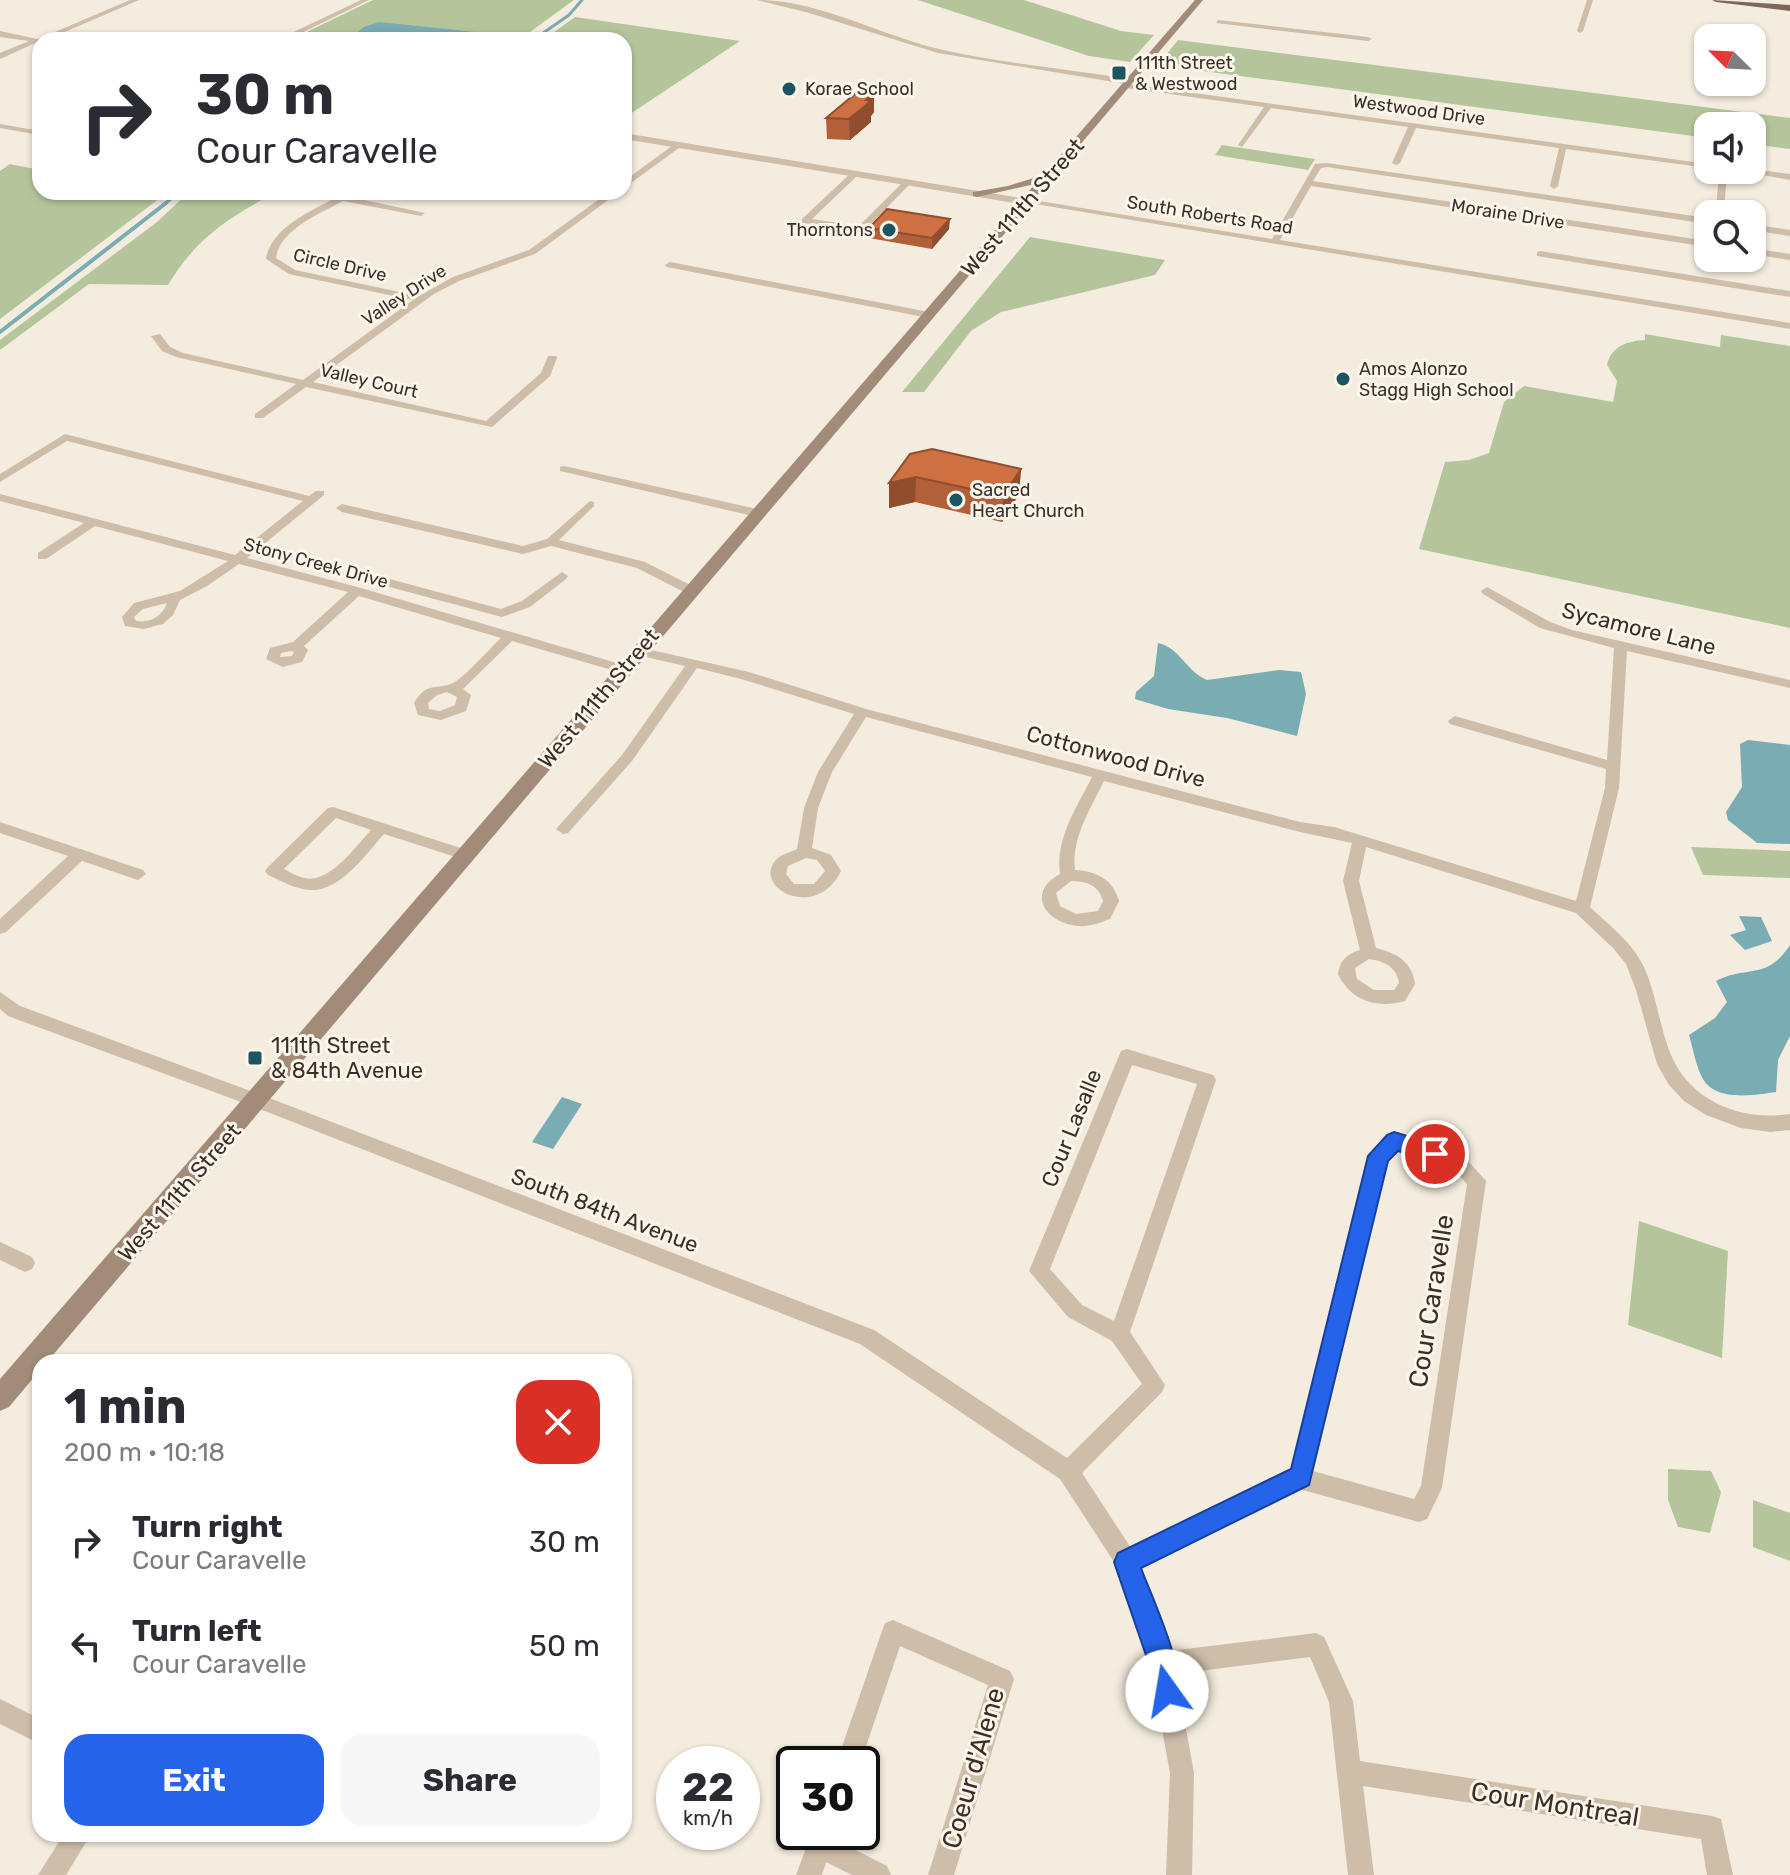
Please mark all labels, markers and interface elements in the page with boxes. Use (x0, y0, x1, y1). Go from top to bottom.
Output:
north arrow (1694, 24, 1766, 96)
map controls (1694, 24, 1766, 272)
place label: 111th Street & Westwood (1135, 52, 1238, 95)
text: 30 m (196, 62, 334, 128)
icon: right (64, 64, 168, 168)
marker: 111th Street & Westwood (1110, 64, 1128, 82)
place label: Korae School (805, 78, 914, 100)
marker: Korae School (780, 80, 798, 98)
street label: Westwood Drive (1351, 90, 1487, 130)
button: sound (1694, 112, 1766, 184)
text: Cour Caravelle (196, 129, 438, 172)
street label: West 111th Street (955, 133, 1090, 282)
street label: South Roberts Road (1125, 191, 1295, 239)
street label: Moraine Drive (1450, 194, 1566, 234)
button: search (1694, 200, 1766, 272)
place label: Thorntons (787, 219, 873, 241)
marker: Thorntons (880, 221, 898, 239)
street label: Circle Drive (291, 244, 389, 286)
street label: Valley Drive (358, 260, 450, 330)
place label: Amos Alonzo Stagg High School (1359, 358, 1514, 401)
street label: Valley Court (318, 359, 420, 403)
marker: Amos Alonzo Stagg High School (1334, 370, 1352, 388)
place label: Sacred Heart Church (972, 479, 1085, 522)
marker: Sacred Heart Church (947, 491, 965, 509)
street label: Stony Creek Drive (241, 533, 391, 593)
street label: Sycamore Lane (1559, 596, 1719, 661)
street label: West 111th Street (532, 623, 665, 774)
street label: Cottonwood Drive (1023, 720, 1208, 793)
place label: 111th Street & 84th Avenue (271, 1032, 423, 1084)
marker: 111th Street & 84th Avenue (246, 1049, 264, 1067)
street label: Cour Lasalle (1036, 1065, 1107, 1191)
street label: West 111th Street (112, 1118, 247, 1267)
pin (1401, 1120, 1469, 1188)
icon: arrive (1413, 1132, 1457, 1176)
street label: South 84th Avenue (507, 1162, 702, 1259)
street label: Cour Caravelle (1403, 1212, 1460, 1390)
text: 1 min (64, 1378, 187, 1435)
button: close (516, 1380, 600, 1464)
text: 200 m · 10:18 (64, 1437, 225, 1468)
text: Turn right (132, 1509, 283, 1545)
icon: right (64, 1520, 108, 1564)
text: 30 m (529, 1524, 600, 1560)
text: Cour Caravelle (132, 1545, 307, 1576)
text: Turn left (132, 1613, 262, 1649)
icon: left (64, 1624, 108, 1668)
text: 50 m (529, 1628, 600, 1664)
text: Cour Caravelle (132, 1649, 307, 1680)
position arrow (1125, 1649, 1209, 1733)
street label: Coeur d'Alene (936, 1684, 1011, 1852)
button: Exit (64, 1734, 324, 1826)
button: Share (340, 1734, 600, 1826)
speed limit sign: 30 (776, 1746, 880, 1850)
text: 22 (682, 1764, 734, 1811)
street label: Cour Montreal (1469, 1776, 1641, 1833)
text: km/h (683, 1806, 733, 1830)

